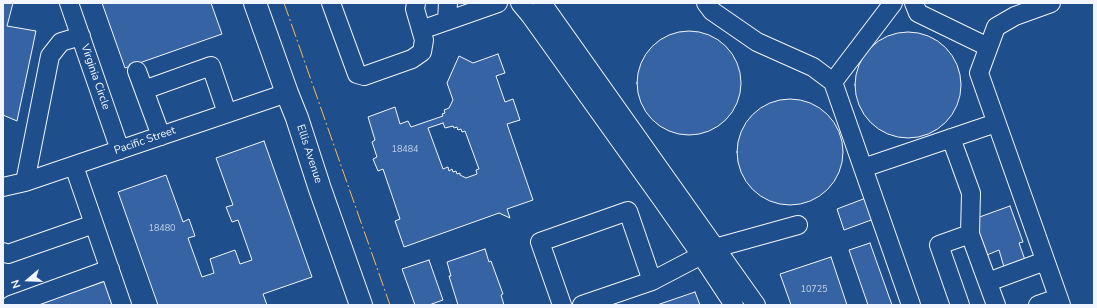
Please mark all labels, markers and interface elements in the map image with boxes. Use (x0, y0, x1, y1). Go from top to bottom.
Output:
street label: Virginia Circle (78, 43, 112, 111)
street label: Ellis Avenue (293, 123, 325, 185)
street label: Pacific Street (112, 124, 178, 158)
house number: 18484 (392, 145, 418, 155)
house number: 18480 (149, 224, 175, 234)
north arrow (8, 260, 48, 300)
text: N (8, 278, 25, 290)
house number: 10725 (801, 285, 827, 295)

